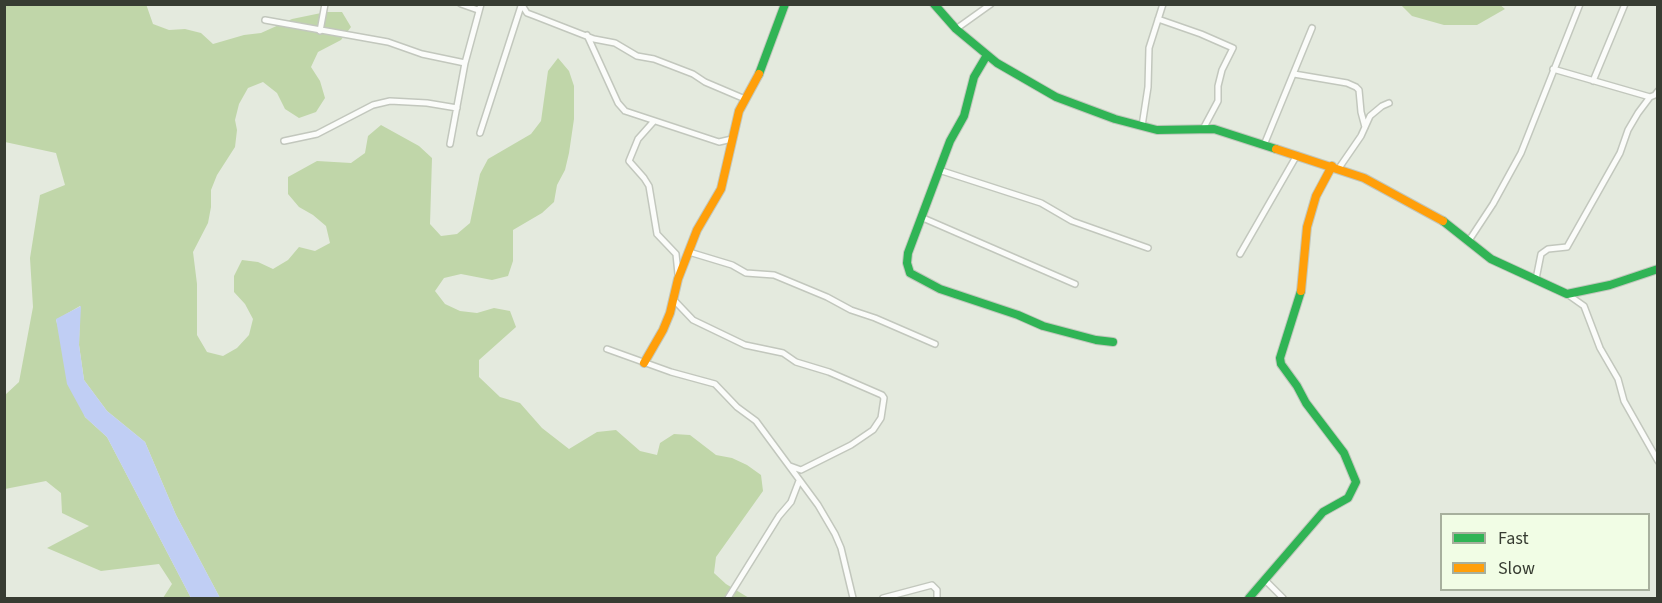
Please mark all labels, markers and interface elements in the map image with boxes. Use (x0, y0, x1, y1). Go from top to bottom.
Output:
legend (1440, 513, 1650, 591)
text: Fast (1498, 526, 1529, 551)
text: Slow (1498, 556, 1535, 581)

